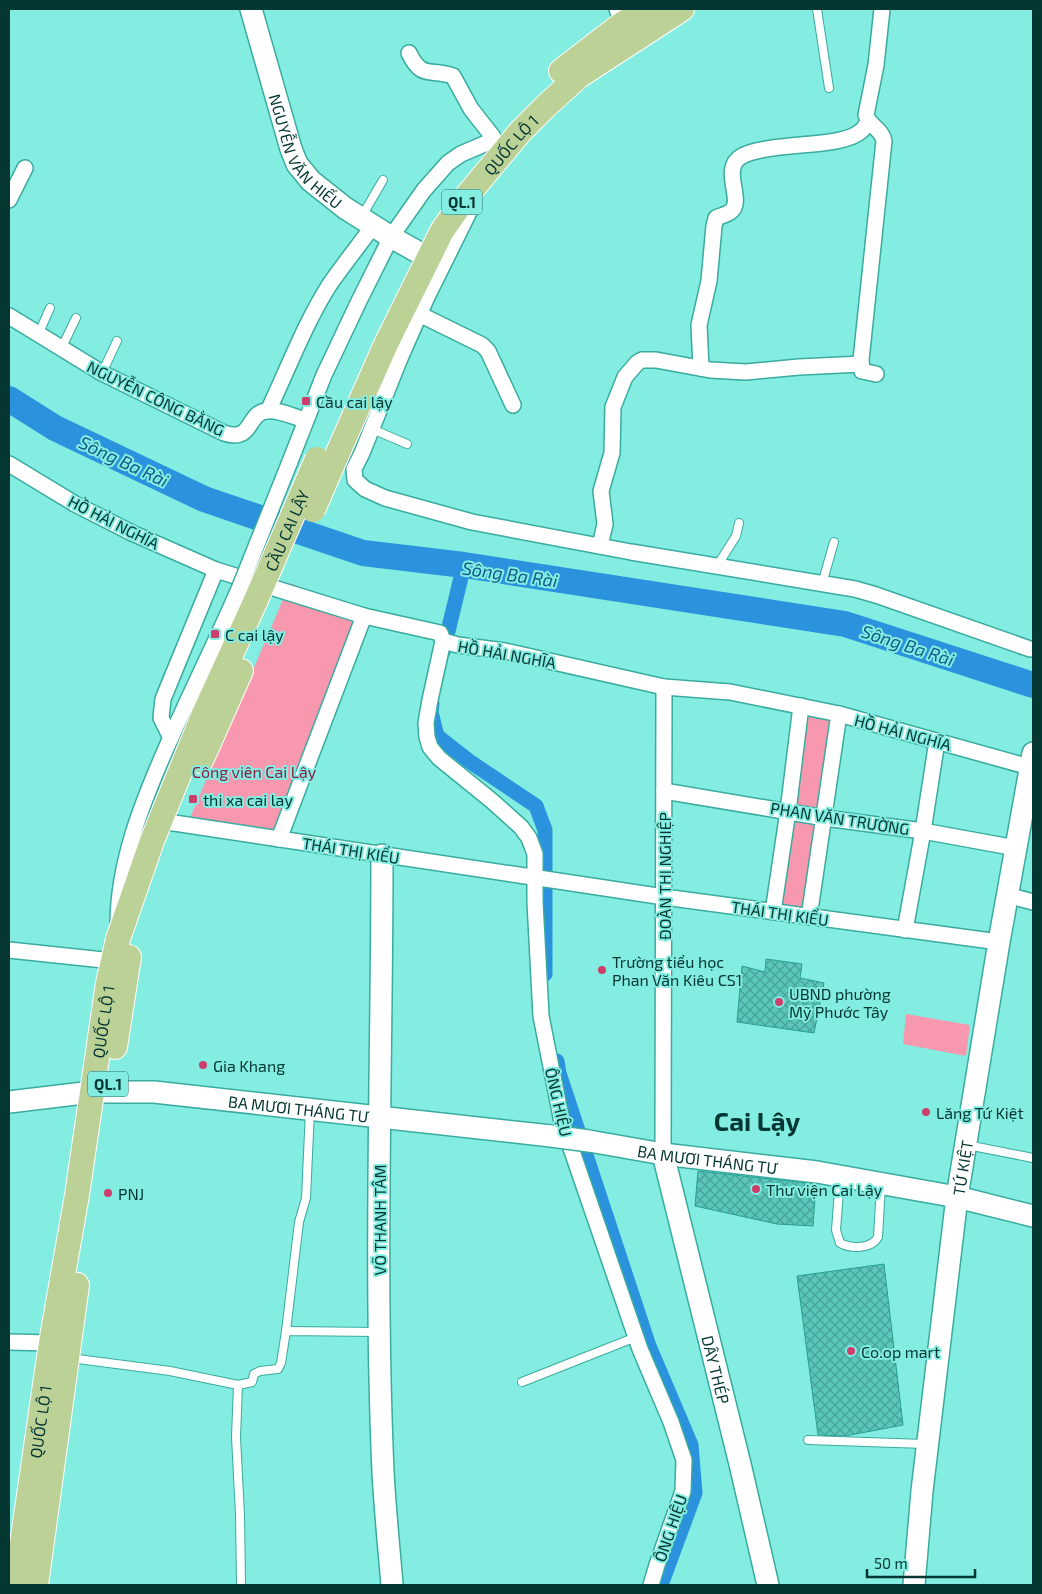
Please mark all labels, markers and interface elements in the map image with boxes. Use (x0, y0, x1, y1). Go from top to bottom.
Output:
street label: NGUYỄN VĂN HIẾU (266, 91, 346, 212)
street label: QUỐC LỘ 1 (479, 110, 542, 179)
road number: QL.1 (442, 190, 482, 214)
street label: NGUYỄN CÔNG BẰNG (84, 356, 228, 440)
place label: Cầu cai lậy (316, 392, 393, 411)
marker: Cầu cai lậy (300, 395, 312, 407)
water label: Sông Ba Rài (76, 431, 173, 492)
street label: CẦU CAI LẬY (260, 487, 312, 574)
street label: HỒ HẢI NGHĨA (65, 490, 163, 553)
water label: Sông Ba Rài (461, 556, 560, 592)
water label: Sông Ba Rài (859, 620, 958, 671)
place label: C cai lậy (225, 625, 284, 644)
marker: C cai lậy (209, 628, 221, 640)
street label: HỒ HẢI NGHĨA (456, 635, 558, 672)
street label: HỒ HẢI NGHĨA (852, 709, 954, 754)
park label: Công viên Cai Lậy (192, 762, 317, 781)
place label: thi xa cai lay (203, 790, 293, 809)
marker: thi xa cai lay (187, 793, 199, 805)
street label: PHAN VĂN TRƯỜNG (769, 798, 911, 838)
street label: ĐOÀN THỊ NGHIỆP (655, 812, 674, 940)
street label: THÁI THỊ KIỂU (301, 832, 401, 867)
street label: THÁI THỊ KIỂU (730, 896, 830, 929)
place label: Trường tiểu học Phan Văn Kiêu CS1 (612, 952, 742, 989)
marker: Trường tiểu học Phan Văn Kiêu CS1 (596, 964, 608, 976)
street label: QUỐC LỘ 1 (88, 984, 117, 1059)
place label: UBND phường Mỹ Phước Tây (789, 984, 891, 1021)
marker: UBND phường Mỹ Phước Tây (773, 996, 785, 1008)
place label: Gia Khang (213, 1056, 285, 1075)
marker: Gia Khang (197, 1059, 209, 1071)
street label: ÔNG HIỆU (542, 1066, 576, 1138)
road number: QL.1 (88, 1072, 128, 1096)
street label: BA MƯƠI THÁNG TƯ (227, 1091, 371, 1125)
place label: Lăng Tứ Kiệt (936, 1103, 1024, 1122)
district label: Cai Lậy (714, 1105, 800, 1137)
marker: Lăng Tứ Kiệt (920, 1106, 932, 1118)
street label: TỨ KIỆT (948, 1139, 976, 1197)
street label: BA MƯƠI THÁNG TƯ (636, 1140, 780, 1177)
street label: VÕ THANH TÂM (370, 1165, 389, 1275)
place label: Thư viện Cai Lậy (766, 1180, 883, 1199)
marker: Thư viện Cai Lậy (750, 1183, 762, 1195)
place label: PNJ (118, 1184, 144, 1203)
marker: PNJ (102, 1187, 114, 1199)
street label: DÂY THÉP (699, 1333, 734, 1406)
place label: Co.op mart (861, 1342, 940, 1361)
marker: Co.op mart (845, 1345, 857, 1357)
street label: QUỐC LỘ 1 (25, 1384, 54, 1460)
street label: ÔNG HIỆU (650, 1492, 690, 1564)
scale bar (867, 1546, 974, 1578)
text: 50 m (874, 1554, 908, 1572)

